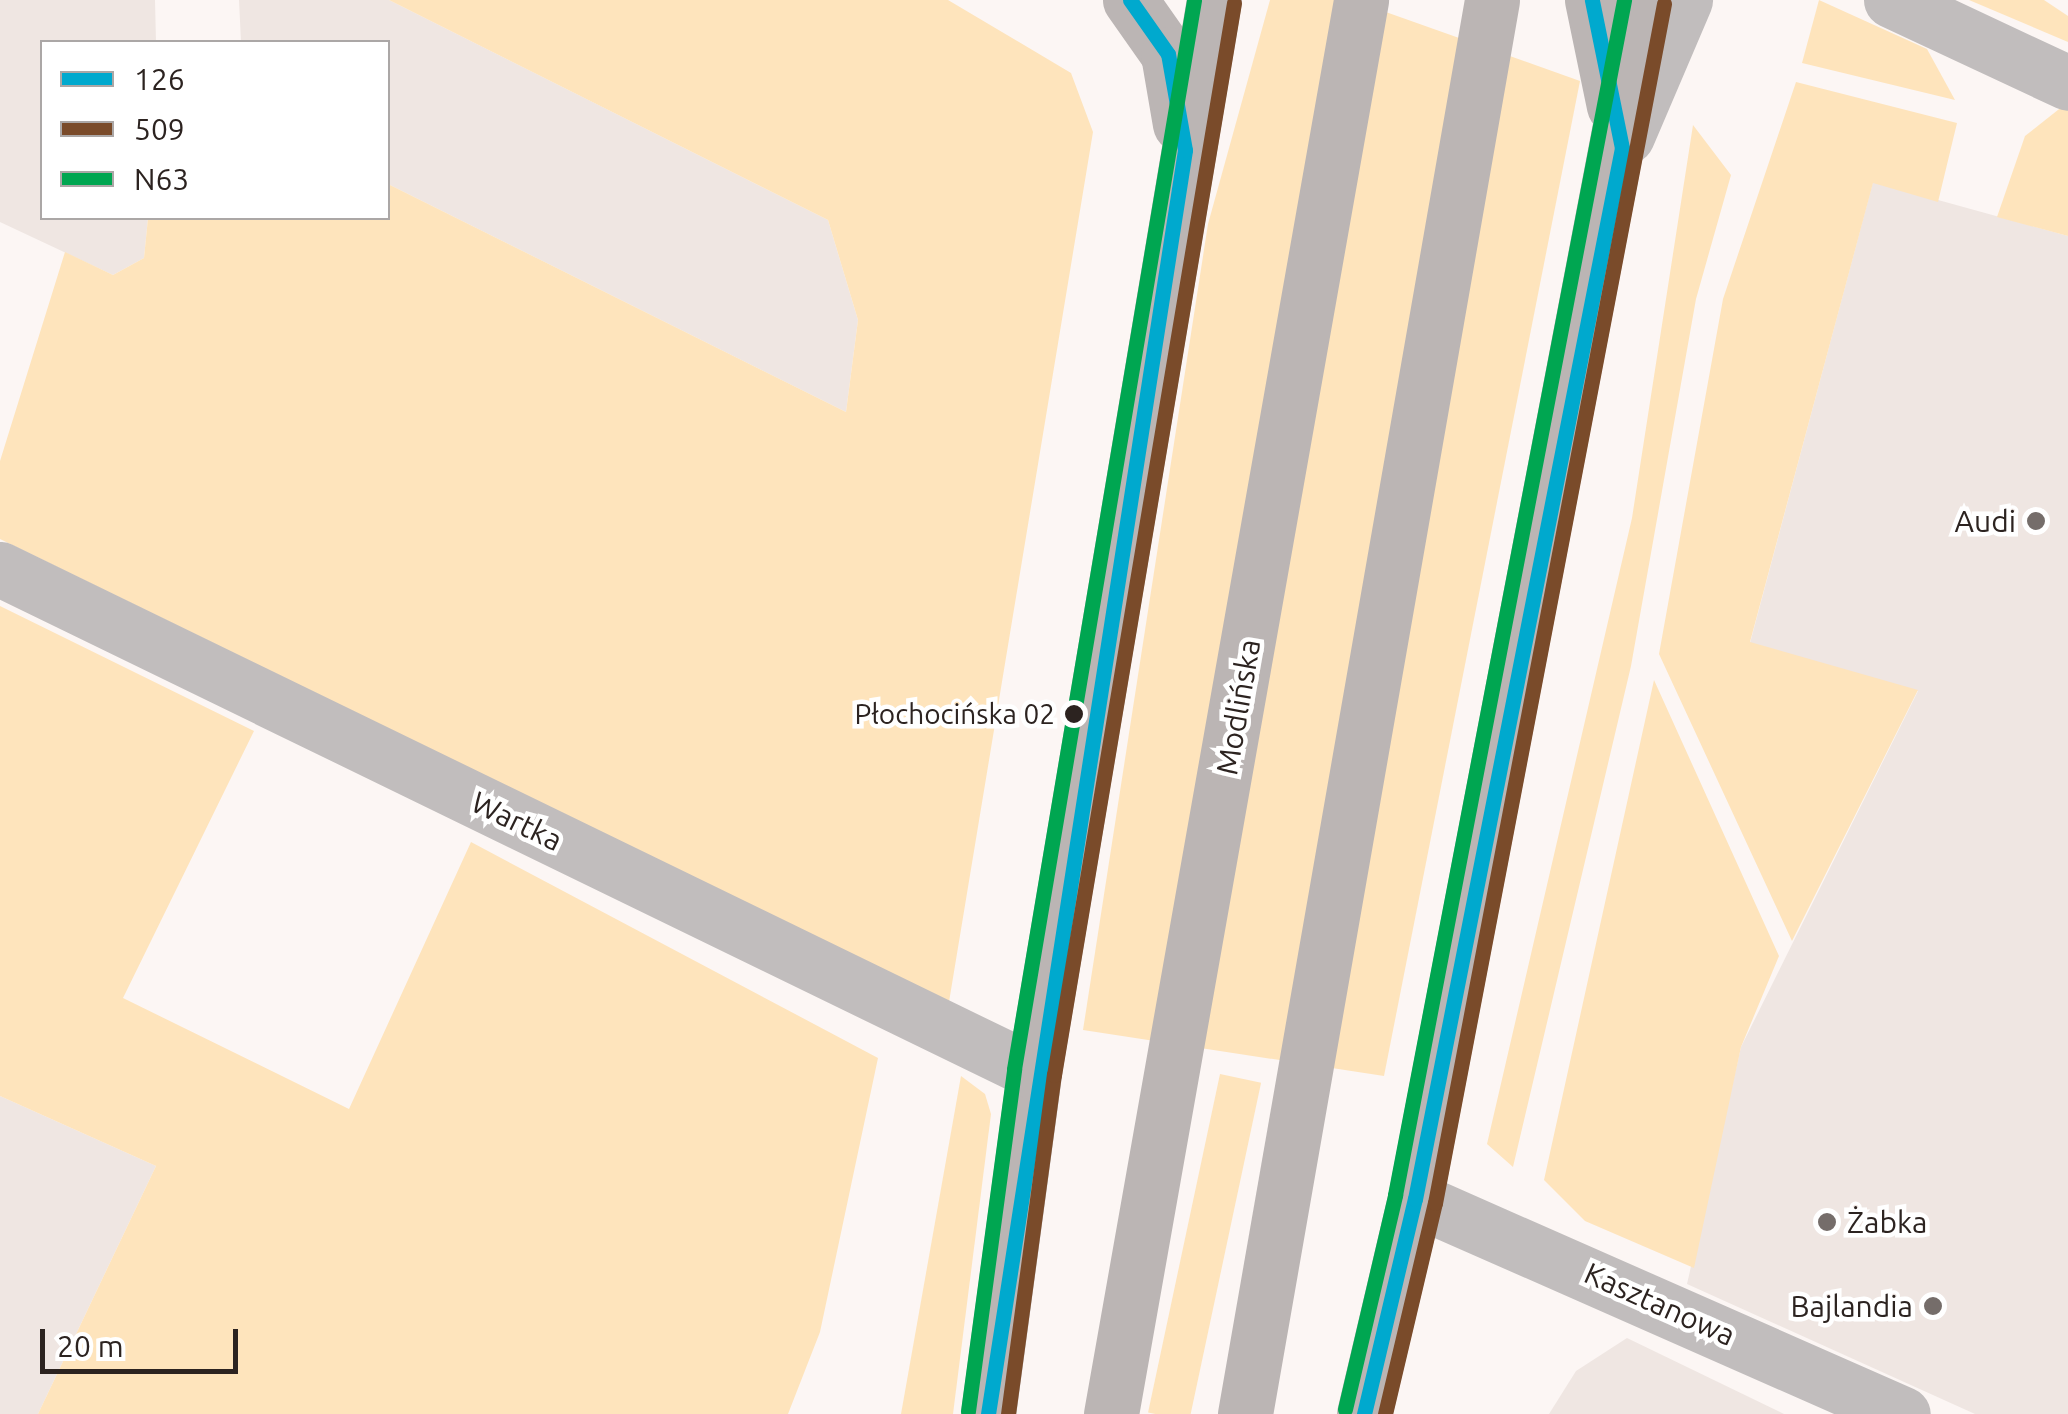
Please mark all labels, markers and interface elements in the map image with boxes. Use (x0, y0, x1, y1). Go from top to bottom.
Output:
legend (40, 40, 390, 220)
text: 126 (134, 62, 185, 96)
text: 509 (134, 112, 185, 146)
text: N63 (134, 162, 189, 196)
place label: Audi (1955, 503, 2016, 539)
marker: Audi (2025, 510, 2047, 532)
street label: Modlińska (1208, 636, 1268, 778)
place label: Płochocińska 02 (855, 697, 1055, 731)
marker: Płochocińska 02 (1064, 704, 1084, 724)
street label: Wartka (466, 784, 568, 858)
place label: Żabka (1847, 1204, 1928, 1240)
marker: Żabka (1816, 1211, 1838, 1233)
street label: Kasztanowa (1579, 1255, 1741, 1353)
place label: Bajlandia (1791, 1288, 1913, 1324)
marker: Bajlandia (1922, 1295, 1944, 1317)
scale bar (45, 1309, 242, 1371)
text: 20 m (57, 1329, 124, 1363)

